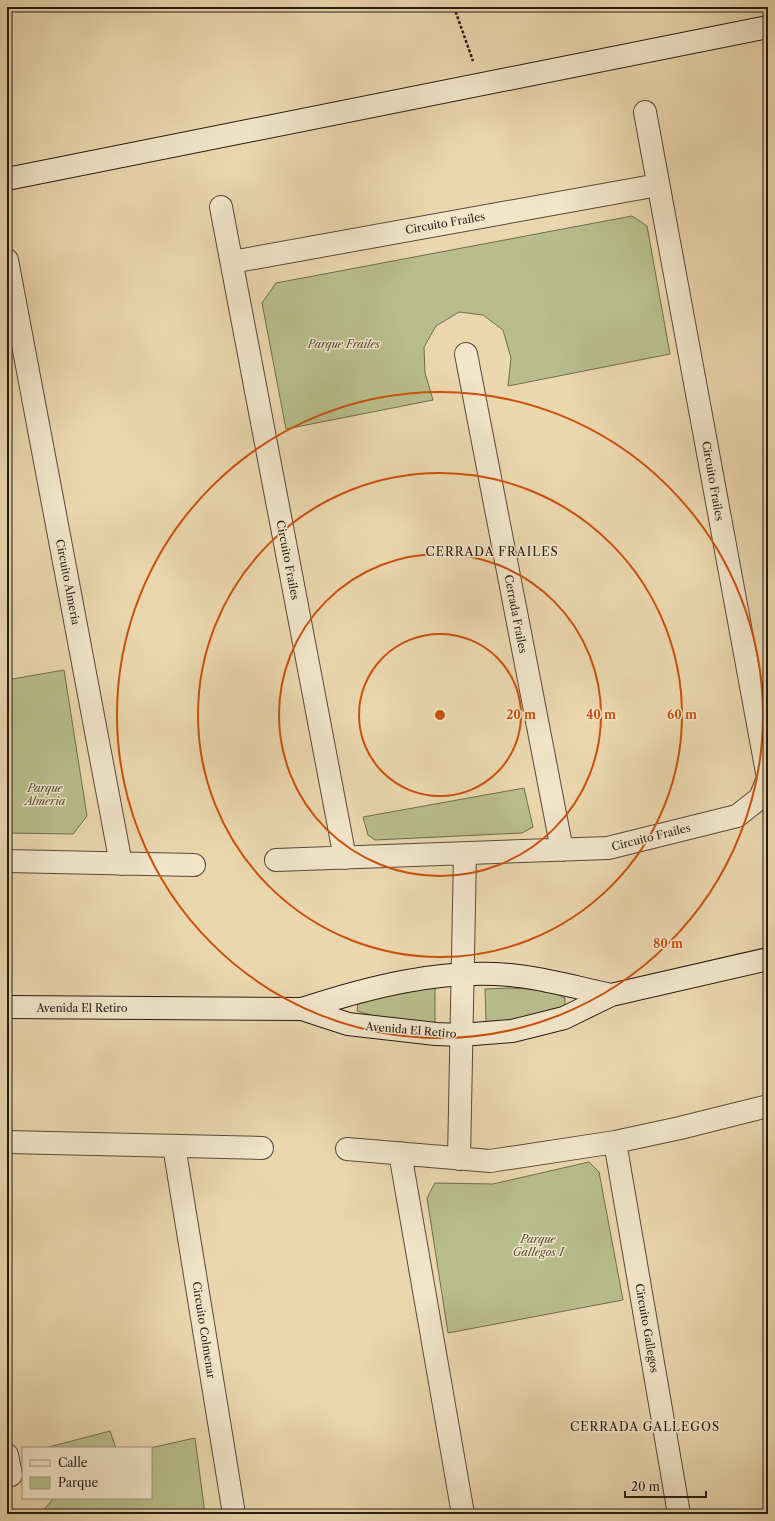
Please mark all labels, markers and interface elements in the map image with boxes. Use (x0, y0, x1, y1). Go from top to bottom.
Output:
street label: Circuito Frailes (404, 209, 486, 237)
park label: Parque Frailes (307, 337, 380, 351)
street label: Circuito Frailes (699, 440, 727, 522)
street label: Circuito Frailes (273, 519, 303, 601)
street label: Circuito Almeria (53, 538, 83, 626)
district label: CERRADA FRAILES (425, 544, 559, 559)
street label: Cerrada Frailes (501, 573, 531, 655)
text: 20 m (506, 707, 536, 722)
text: 40 m (586, 707, 616, 722)
text: 60 m (667, 707, 697, 722)
centre of rings (433, 708, 447, 722)
park label: Parque Almeria (23, 781, 66, 808)
street label: Circuito Frailes (610, 820, 692, 854)
text: 80 m (653, 936, 683, 951)
street label: Avenida El Retiro (35, 1001, 128, 1015)
street label: Avenida El Retiro (364, 1019, 457, 1041)
park label: Parque Gallegos I (513, 1232, 565, 1259)
street label: Circuito Colmenar (189, 1281, 219, 1380)
street label: Circuito Gallegos (632, 1282, 662, 1374)
district label: CERRADA GALLEGOS (570, 1419, 720, 1434)
legend (22, 1447, 152, 1499)
text: Calle (58, 1455, 88, 1470)
scale bar (625, 1473, 706, 1499)
text: Parque (58, 1475, 99, 1490)
text: 20 m (631, 1479, 660, 1494)

